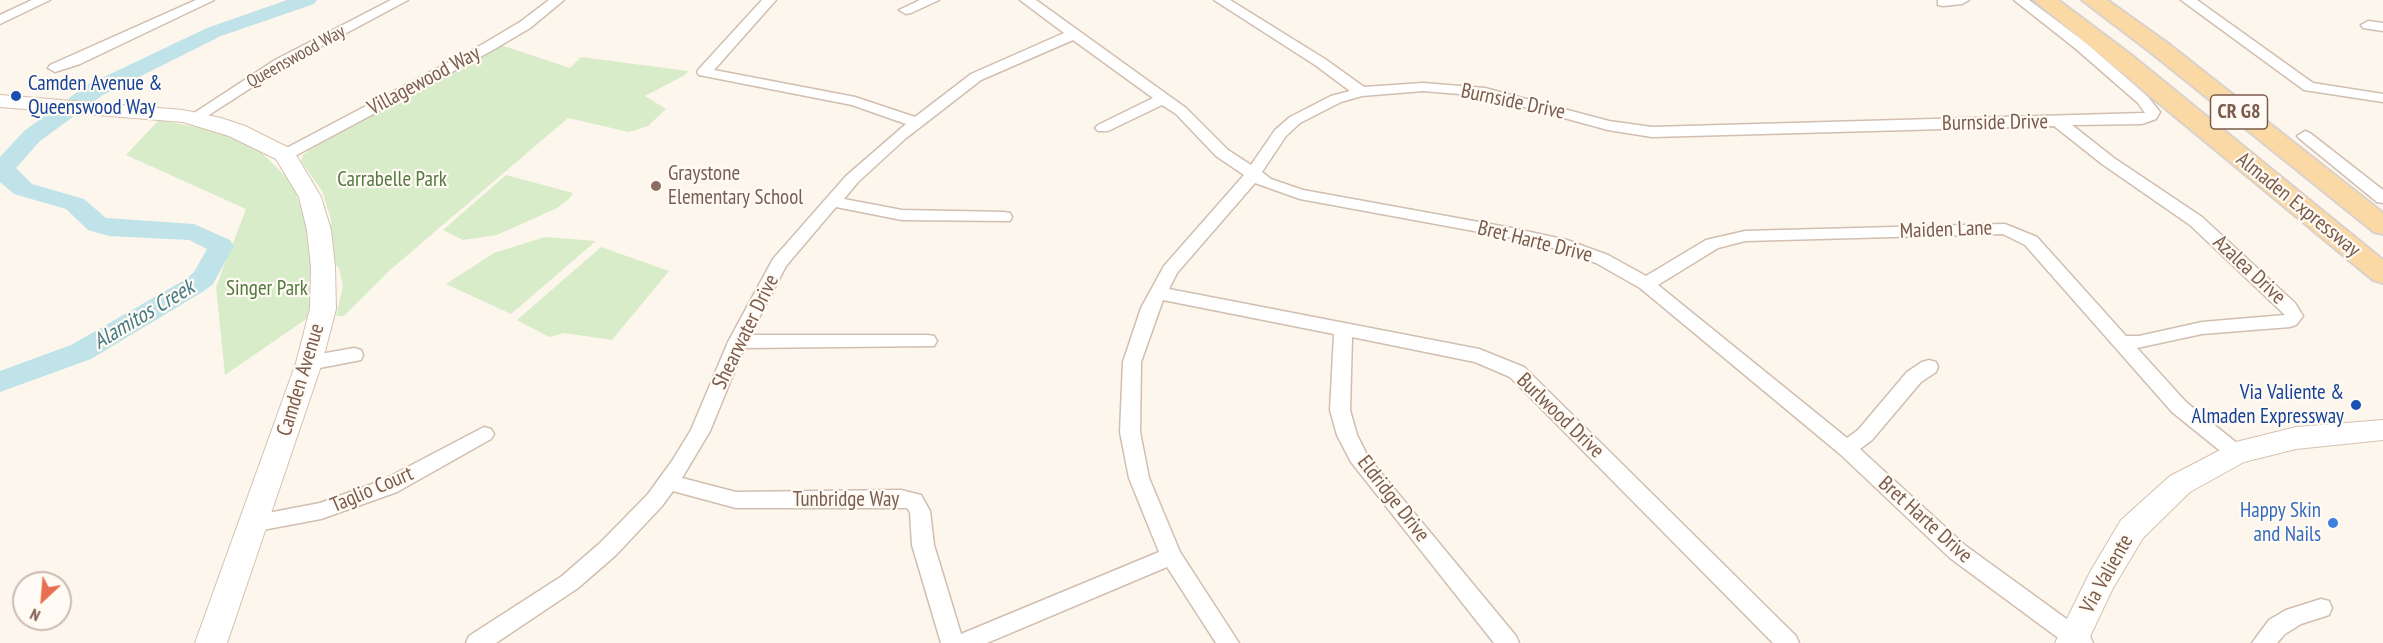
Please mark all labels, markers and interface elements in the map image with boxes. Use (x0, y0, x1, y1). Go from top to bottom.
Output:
street label: Queenswood Way (243, 21, 349, 93)
street label: Villagewood Way (364, 41, 484, 121)
place label: Camden Avenue & Queenswood Way (28, 71, 162, 121)
street label: Burnside Drive (1459, 79, 1567, 125)
marker: Camden Avenue & Queenswood Way (9, 89, 23, 103)
road number: CR G8 (2210, 95, 2268, 129)
street label: Burnside Drive (1942, 109, 2048, 137)
street label: Almaden Expressway (2231, 147, 2365, 263)
place label: Graystone Elementary School (668, 161, 803, 211)
park label: Carrabelle Park (337, 167, 447, 193)
marker: Graystone Elementary School (649, 179, 663, 193)
street label: Bret Harte Drive (1475, 216, 1595, 268)
street label: Maiden Lane (1899, 216, 1993, 244)
street label: Azalea Drive (2207, 230, 2291, 310)
street label: Shearwater Drive (707, 271, 785, 393)
water label: Alamitos Creek (89, 275, 199, 355)
park label: Singer Park (226, 276, 308, 302)
street label: Camden Avenue (272, 321, 330, 439)
street label: Burlwood Drive (1511, 368, 1609, 464)
place label: Via Valiente & Almaden Expressway (2192, 380, 2344, 430)
marker: Via Valiente & Almaden Expressway (2349, 398, 2363, 412)
street label: Eldridge Drive (1351, 451, 1435, 547)
street label: Taglio Court (327, 461, 417, 519)
street label: Bret Harte Drive (1873, 471, 1977, 569)
street label: Tunbridge Way (793, 487, 899, 513)
place label: Happy Skin and Nails (2240, 498, 2321, 548)
marker: Happy Skin and Nails (2326, 516, 2340, 530)
street label: Via Valiente (2075, 530, 2139, 618)
north arrow (12, 571, 72, 631)
text: N (27, 605, 43, 626)

